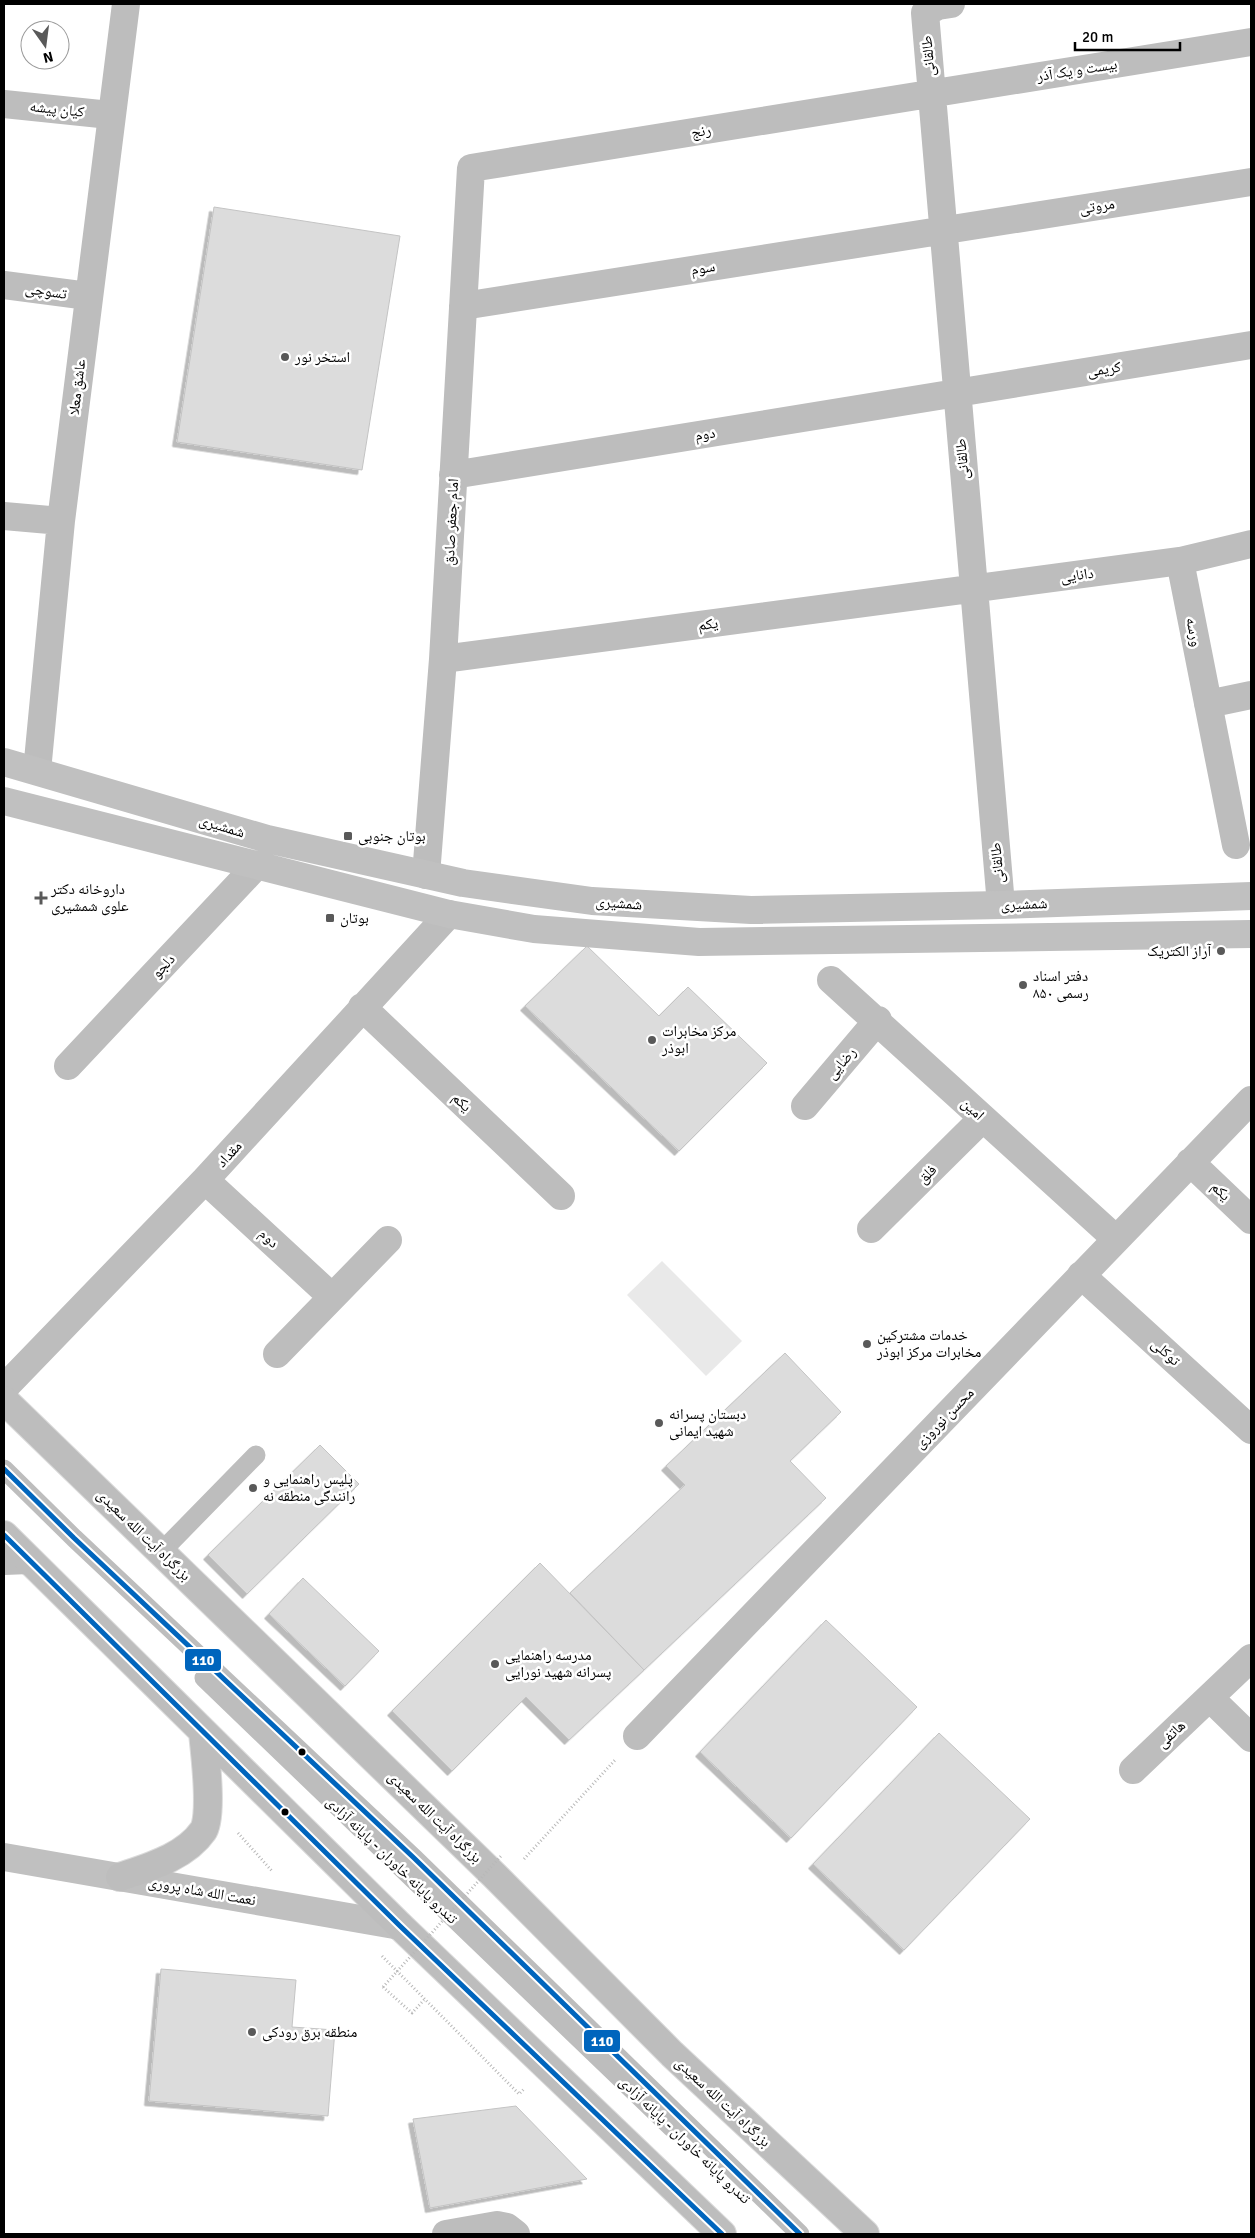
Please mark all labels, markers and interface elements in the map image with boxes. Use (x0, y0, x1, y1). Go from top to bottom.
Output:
north arrow (20, 20, 70, 70)
scale bar (1075, 20, 1180, 52)
text: 20 m (1082, 28, 1113, 46)
street label: طالقانی (917, 35, 940, 77)
text: N (41, 48, 55, 67)
street label: بیست و یک آذر (1035, 55, 1118, 85)
street label: کیان پیشه (29, 97, 85, 122)
street label: رنج (690, 121, 713, 142)
street label: مروتی (1078, 194, 1116, 219)
street label: سوم (690, 257, 717, 280)
street label: تسوچی (24, 279, 69, 304)
place label: استخر نور (294, 348, 350, 366)
marker: استخر نور (279, 351, 291, 363)
street label: کریمی (1086, 357, 1122, 382)
street label: عاشق معلا (65, 358, 90, 416)
street label: دوم (693, 424, 717, 445)
street label: طالقانی (951, 438, 974, 480)
street label: امام جعفر صادق (440, 478, 463, 566)
street label: دانایی (1059, 564, 1095, 587)
street label: یکم (697, 614, 720, 635)
street label: ورسه (1182, 616, 1206, 648)
street label: شمشیری (197, 811, 247, 842)
place label: بوتان جنوبی (358, 827, 426, 846)
marker: بوتان جنوبی (342, 830, 354, 842)
street label: طالقانی (986, 842, 1009, 884)
place label: داروخانه دکتر علوی شمشیری (50, 880, 129, 916)
marker: داروخانه دکتر علوی شمشیری (35, 892, 47, 904)
street label: شمشیری (595, 892, 643, 915)
street label: شمشیری (1000, 894, 1048, 915)
place label: بوتان (340, 909, 369, 928)
marker: بوتان (324, 912, 336, 924)
place label: آراز الکتریک (1147, 942, 1212, 960)
marker: آراز الکتریک (1215, 945, 1227, 957)
street label: دلجو (147, 950, 179, 982)
place label: دفتر اسناد رسمی ۸۵۰ (1033, 967, 1089, 1003)
marker: دفتر اسناد رسمی ۸۵۰ (1017, 979, 1029, 991)
place label: مرکز مخابرات ابوذر (661, 1022, 737, 1057)
marker: مرکز مخابرات ابوذر (646, 1034, 658, 1046)
street label: رضایی (822, 1043, 861, 1083)
street label: یکم (448, 1089, 476, 1116)
street label: امین (957, 1094, 988, 1125)
street label: مقداد (212, 1137, 246, 1171)
street label: فلق (914, 1161, 941, 1188)
street label: یکم (1207, 1178, 1235, 1205)
street label: دوم (255, 1224, 283, 1252)
place label: خدمات مشترکین مخابرات مرکز ابوذر (876, 1326, 982, 1361)
street label: توکلی (1147, 1334, 1184, 1371)
marker: خدمات مشترکین مخابرات مرکز ابوذر (861, 1338, 873, 1350)
street label: محسن نوروزی (910, 1384, 978, 1453)
place label: دبستان پسرانه شهید ایمانی (669, 1405, 746, 1441)
marker: دبستان پسرانه شهید ایمانی (653, 1417, 665, 1429)
place label: پلیس راهنمایی و رانندگی منطقه نه (263, 1470, 355, 1506)
marker: پلیس راهنمایی و رانندگی منطقه نه (247, 1482, 259, 1494)
street label: بزرگراه آیت الله سعیدی (92, 1485, 195, 1585)
place label: مدرسه راهنمایی پسرانه شهید نورایی (505, 1646, 611, 1682)
line badge: 110 (184, 1648, 222, 1672)
text: 110 (192, 1652, 215, 1669)
marker: مدرسه راهنمایی پسرانه شهید نورایی (489, 1658, 501, 1670)
street label: هاتفی (1153, 1716, 1190, 1752)
unlabelled marker (297, 1747, 307, 1757)
street label: بزرگراه آیت الله سعیدی (383, 1767, 486, 1867)
street label: تندرو پایانه خاوران - پایانه آزادی (322, 1793, 462, 1929)
unlabelled marker (280, 1807, 290, 1817)
street label: نعمت الله شاه پروری (147, 1873, 257, 1910)
place label: منطقه برق رودکی (262, 2023, 357, 2042)
marker: منطقه برق رودکی (246, 2026, 258, 2038)
line badge: 110 (583, 2029, 621, 2053)
text: 110 (591, 2033, 614, 2050)
street label: بزرگراه آیت الله سعیدی (671, 2053, 774, 2152)
street label: تندرو پایانه خاوران - پایانه آزادی (615, 2073, 755, 2209)

